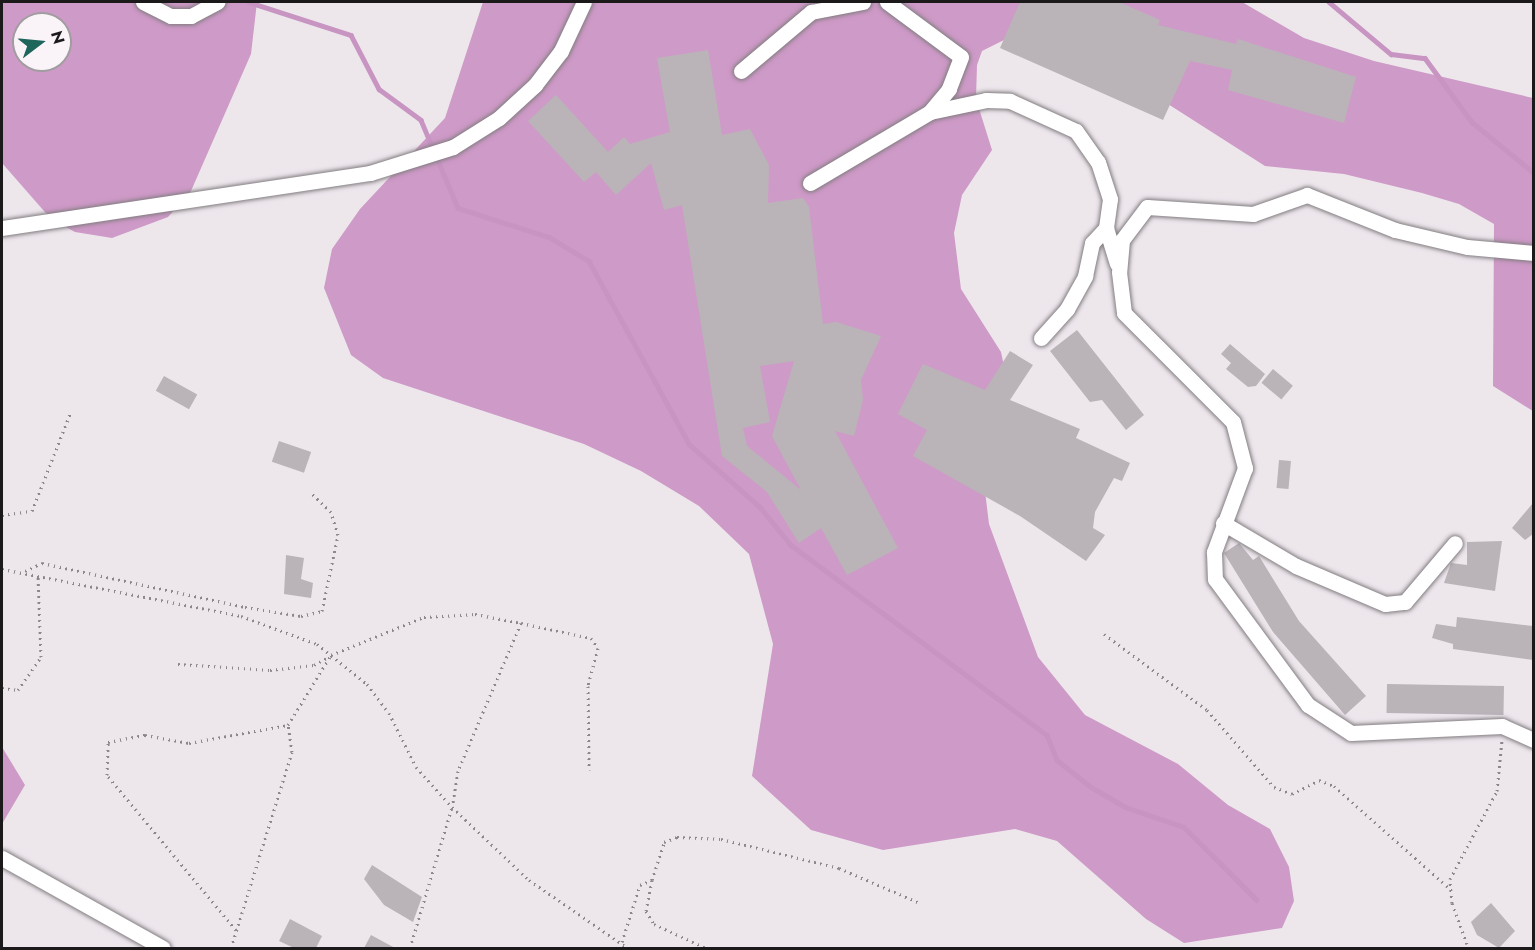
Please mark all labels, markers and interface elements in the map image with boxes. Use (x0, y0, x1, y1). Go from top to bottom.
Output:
north arrow (12, 12, 72, 72)
text: N (45, 28, 71, 47)

